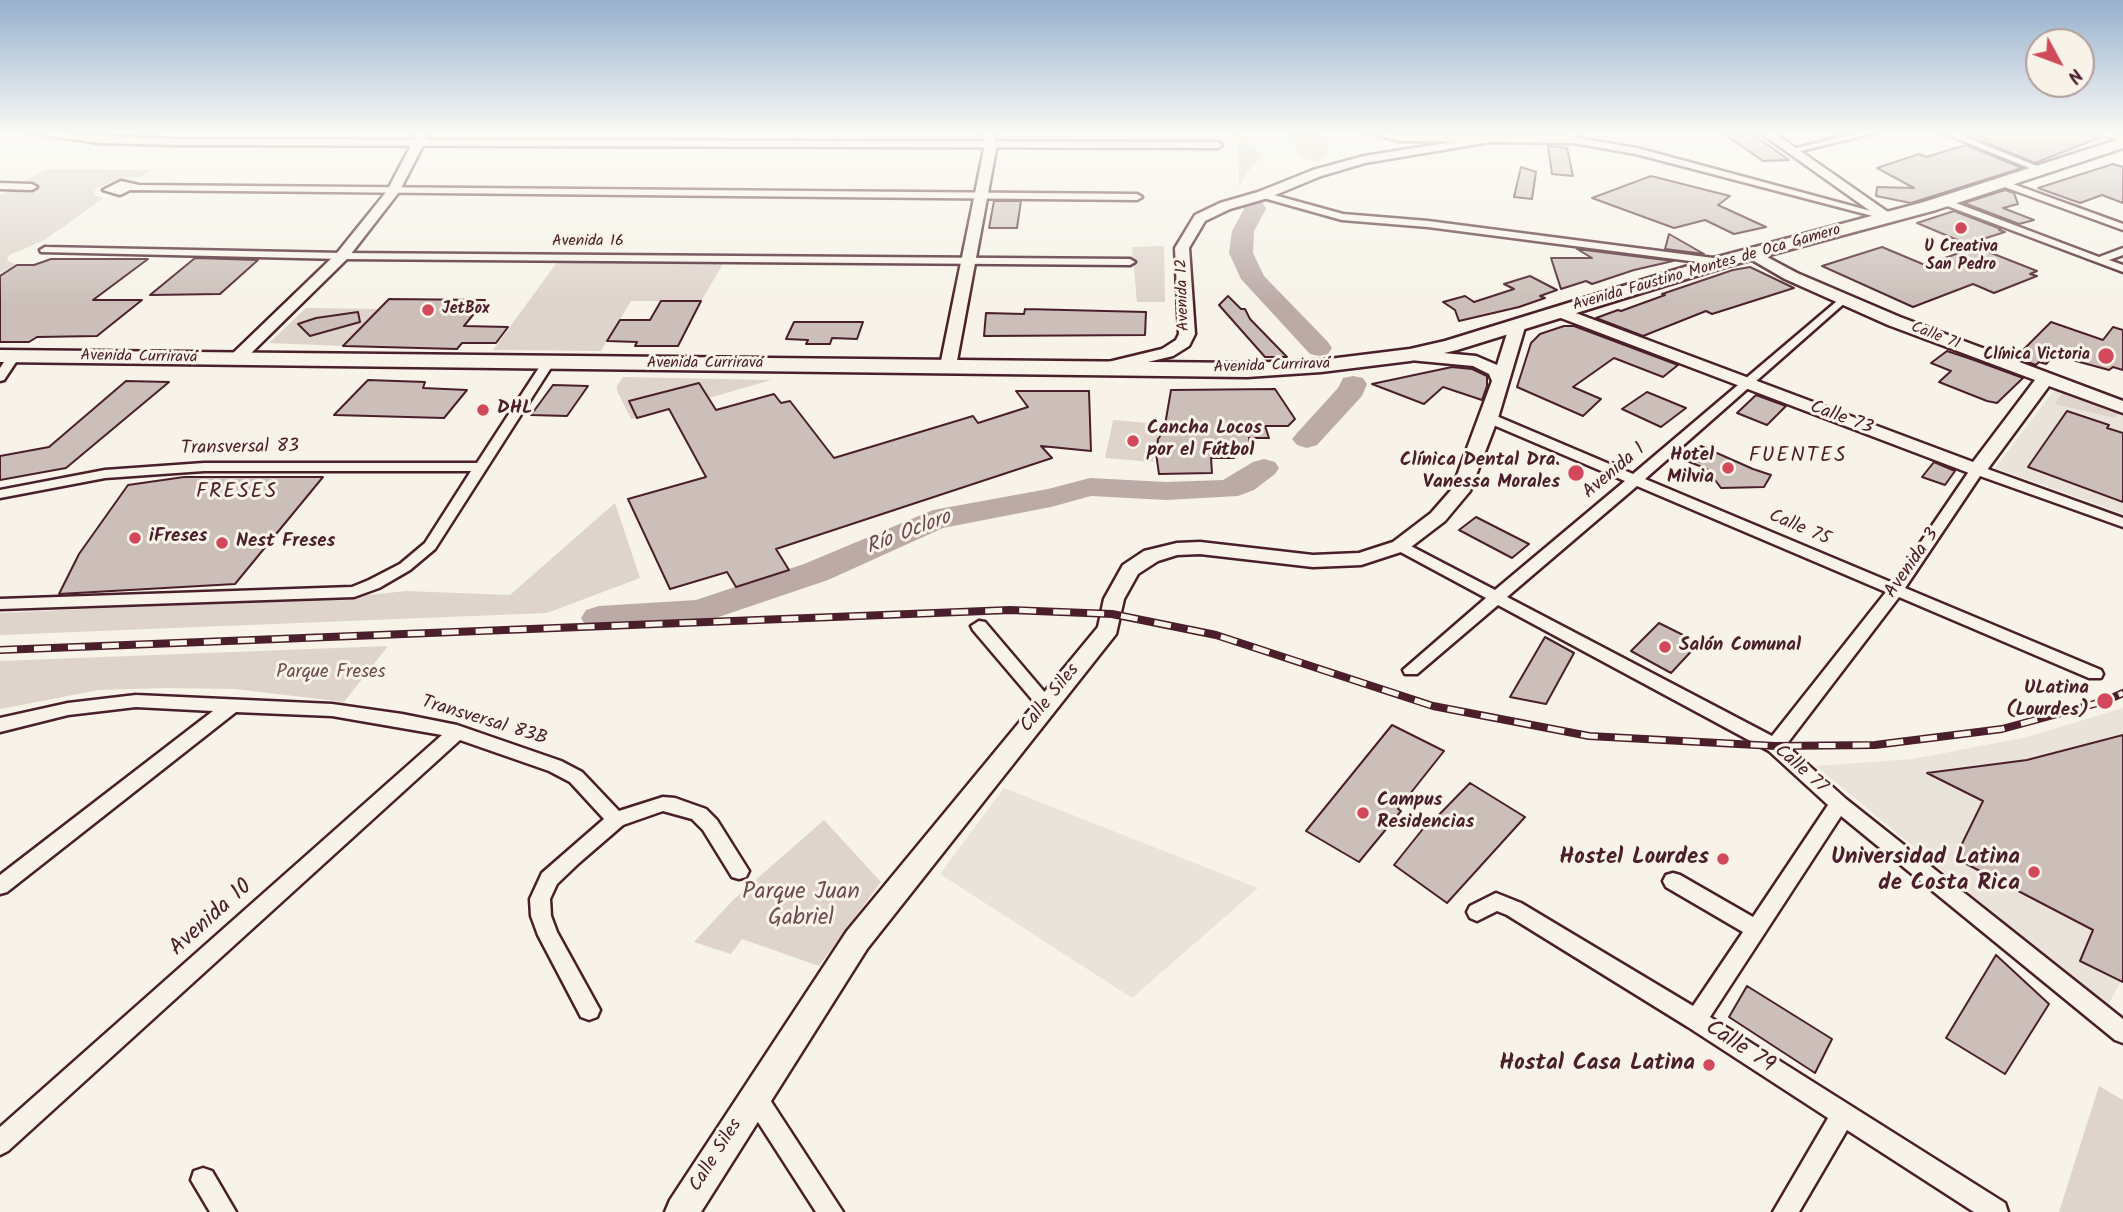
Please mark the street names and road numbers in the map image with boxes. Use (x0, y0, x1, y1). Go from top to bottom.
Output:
street label: Avenida Faustino Montes de Oca Gamero (1571, 221, 1843, 317)
street label: Avenida 16 (552, 232, 624, 252)
street label: Avenida 12 (1173, 259, 1195, 331)
street label: Calle 71 (1908, 319, 1962, 355)
street label: Avenida Curriravá (80, 347, 198, 369)
street label: Avenida Curriravá (647, 354, 763, 374)
street label: Avenida Curriravá (1213, 355, 1331, 379)
street label: Calle 73 (1806, 397, 1876, 441)
street label: Transversal 83 (181, 437, 299, 461)
street label: Avenida 1 (1579, 439, 1651, 505)
street label: Calle 75 (1765, 506, 1833, 552)
street label: Avenida 3 (1881, 525, 1945, 603)
street label: Calle Siles (1016, 660, 1086, 738)
street label: Transversal 83B (418, 692, 550, 752)
street label: Calle 77 (1769, 741, 1831, 799)
street label: Avenida 10 (165, 875, 259, 963)
street label: Calle 79 (1699, 1015, 1779, 1081)
street label: Calle Siles (686, 1115, 748, 1197)

